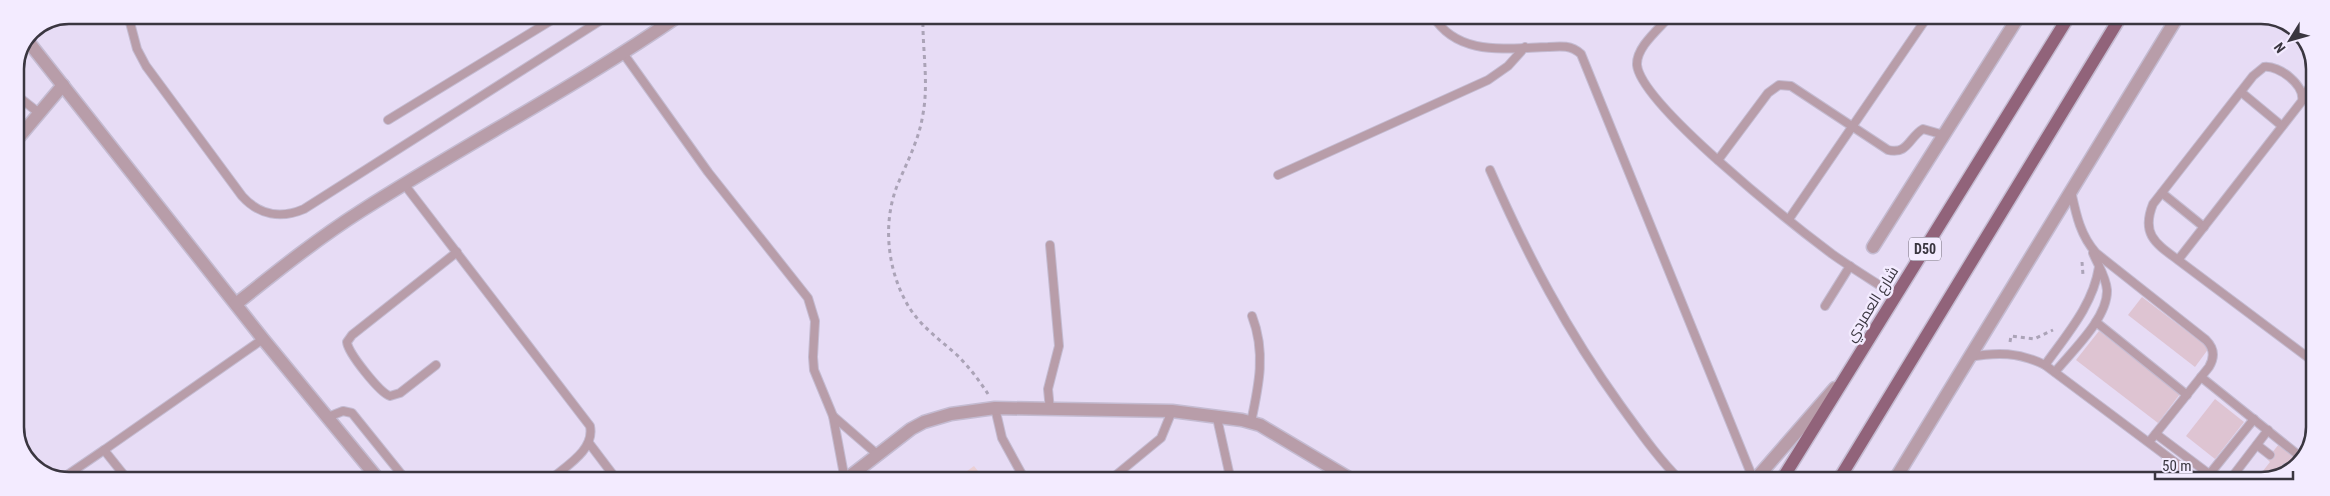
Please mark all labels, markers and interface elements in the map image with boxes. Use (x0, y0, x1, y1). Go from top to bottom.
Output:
north arrow (2265, 15, 2315, 65)
text: N (2271, 40, 2289, 56)
road number: D50 (1909, 238, 1941, 260)
street label: شارع العمردي (1842, 263, 1905, 347)
scale bar (2155, 448, 2292, 480)
text: 50 m (2162, 457, 2192, 475)

